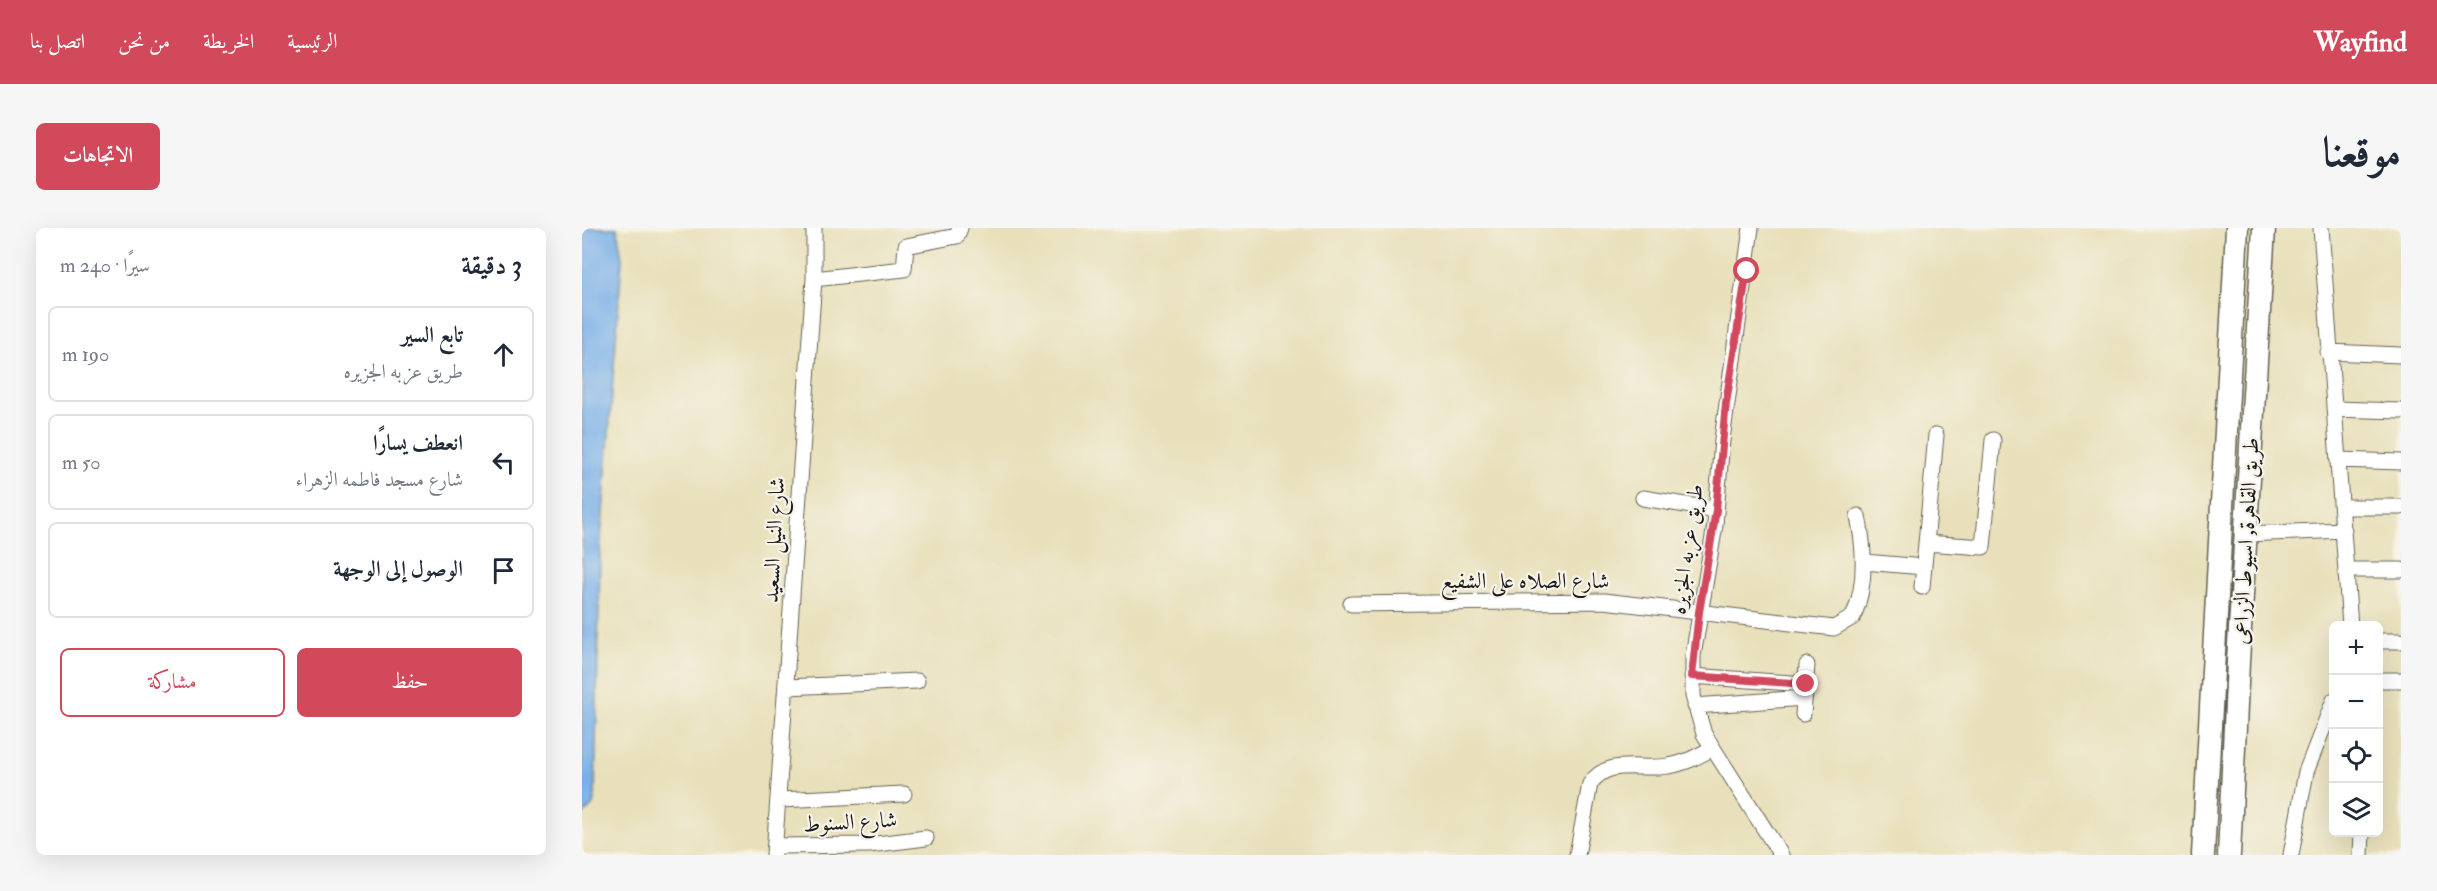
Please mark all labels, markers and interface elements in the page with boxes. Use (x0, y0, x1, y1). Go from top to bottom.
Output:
text: Wayfind (2314, 25, 2407, 60)
text: اتصل بنا (30, 28, 85, 55)
text: من نحن (118, 28, 170, 55)
text: الخريطة (203, 28, 254, 55)
text: الرئيسية (287, 28, 338, 55)
button: الاتجاهات (36, 123, 160, 190)
text: موقعنا (2323, 127, 2401, 179)
text: 3 دقيقة (461, 250, 522, 282)
text: سيرًا · 240 m (60, 253, 150, 278)
route start (1733, 257, 1759, 283)
text: تابع السير (401, 321, 463, 349)
icon: ahead (487, 338, 520, 371)
text: 190 m (62, 342, 109, 367)
text: طريق عزبه الجزيره (344, 359, 463, 384)
text: انعطف يسارًا (373, 429, 463, 457)
street label: طريق القاهرة, اسيوط الزراعى (2227, 437, 2265, 645)
icon: left (487, 446, 520, 479)
text: 50 m (62, 450, 101, 475)
text: شارع مسجد فاطمه الزهراء (295, 467, 463, 492)
street label: شارع النيل السعيد (757, 476, 795, 604)
street label: طريق عزبه الجزيره (1664, 482, 1711, 616)
icon: arrive (487, 554, 520, 587)
text: الوصول إلى الوجهة (333, 555, 463, 583)
street label: شارع الصلاه على الشفيع (1441, 567, 1609, 600)
map controls (2329, 621, 2383, 837)
button: + (2329, 621, 2383, 675)
button: مشاركة (60, 648, 285, 717)
button: حفظ (297, 648, 522, 717)
route end (1792, 670, 1818, 696)
button: − (2329, 675, 2383, 729)
button: locate (2329, 729, 2383, 783)
button: layers (2329, 783, 2383, 837)
street label: شارع السنوط (802, 806, 898, 842)

